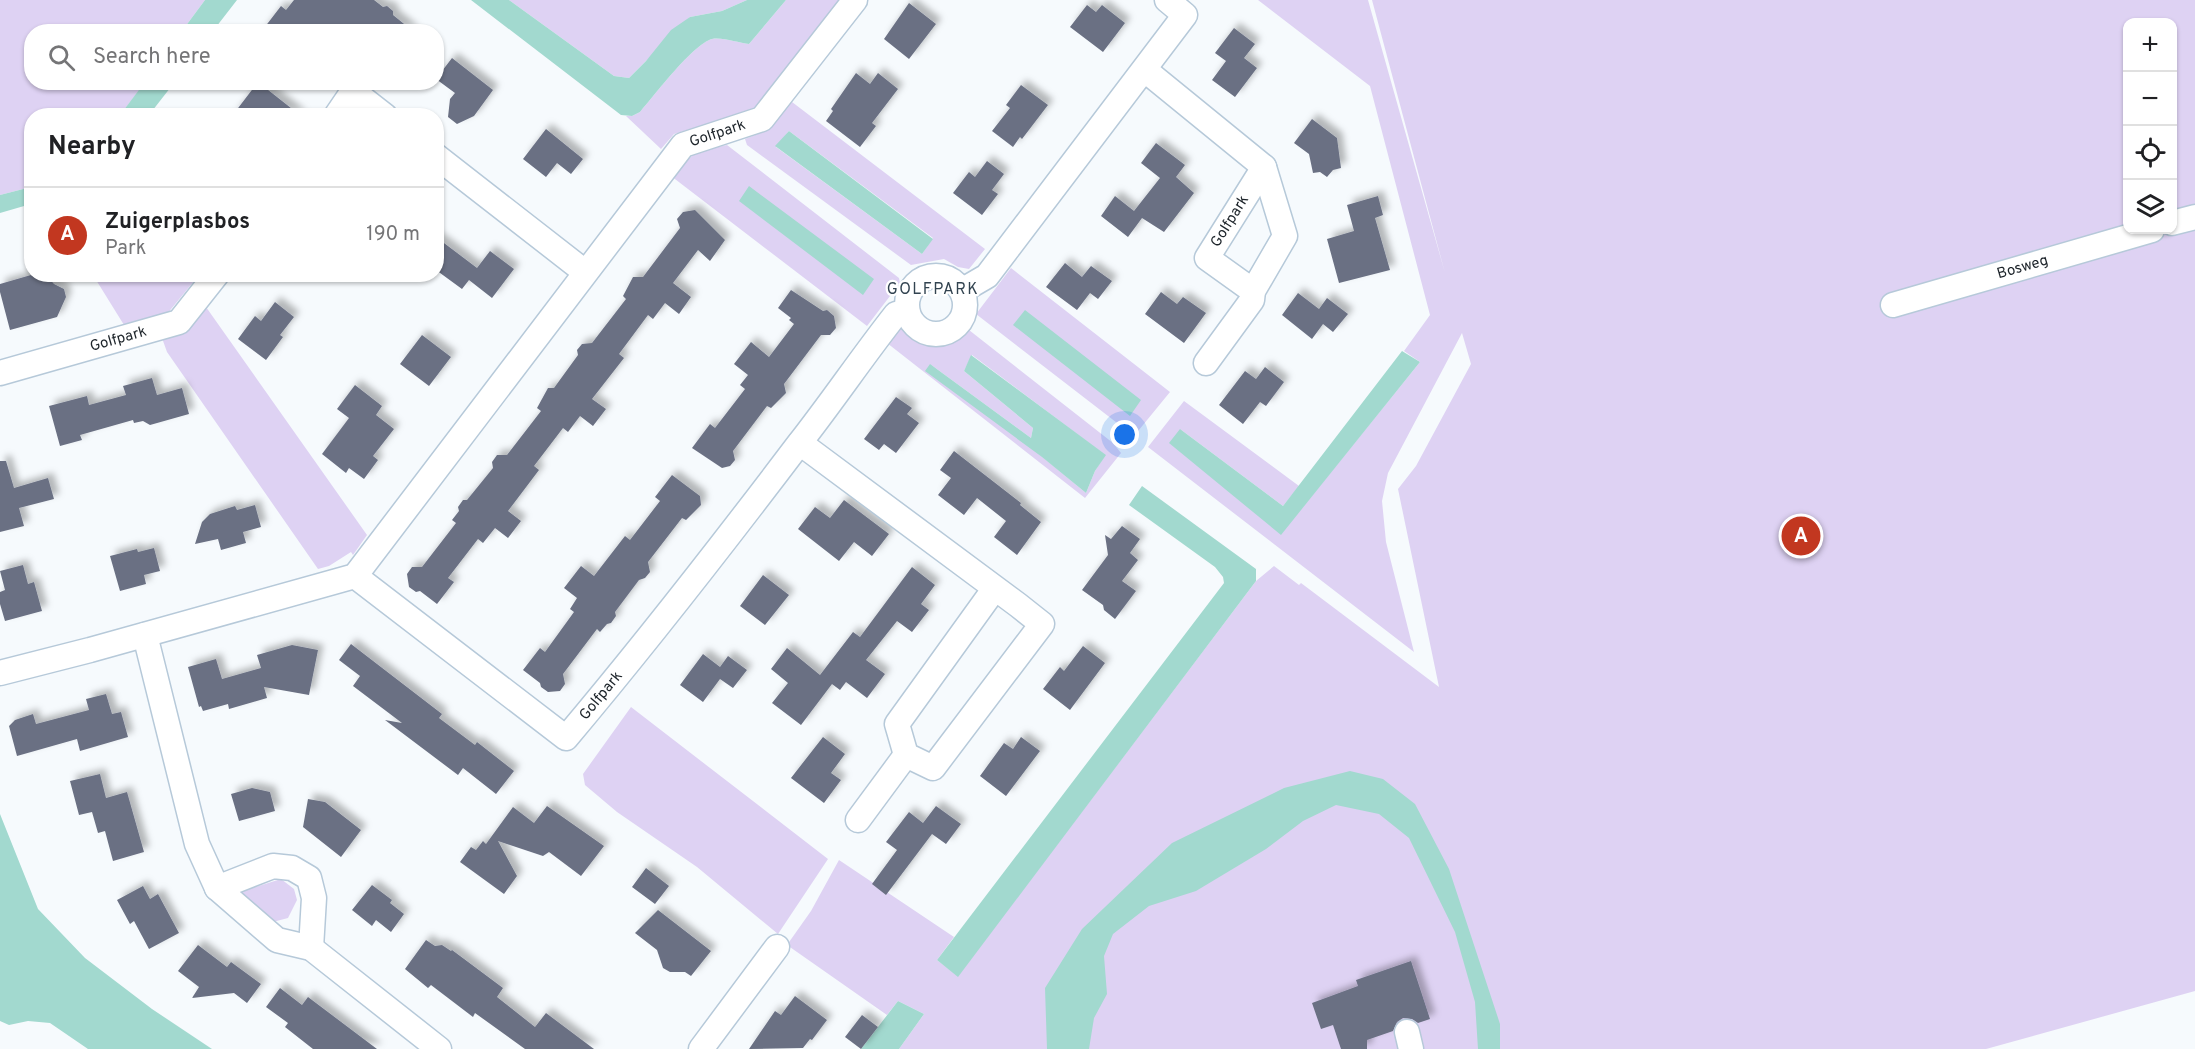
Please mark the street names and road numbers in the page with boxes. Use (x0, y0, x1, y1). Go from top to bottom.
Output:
street label: Golfpark (687, 116, 748, 152)
street label: Golfpark (1207, 192, 1254, 251)
street label: Bosweg (1995, 251, 2051, 284)
street label: Golfpark (88, 322, 149, 356)
street label: Golfpark (575, 667, 627, 724)

